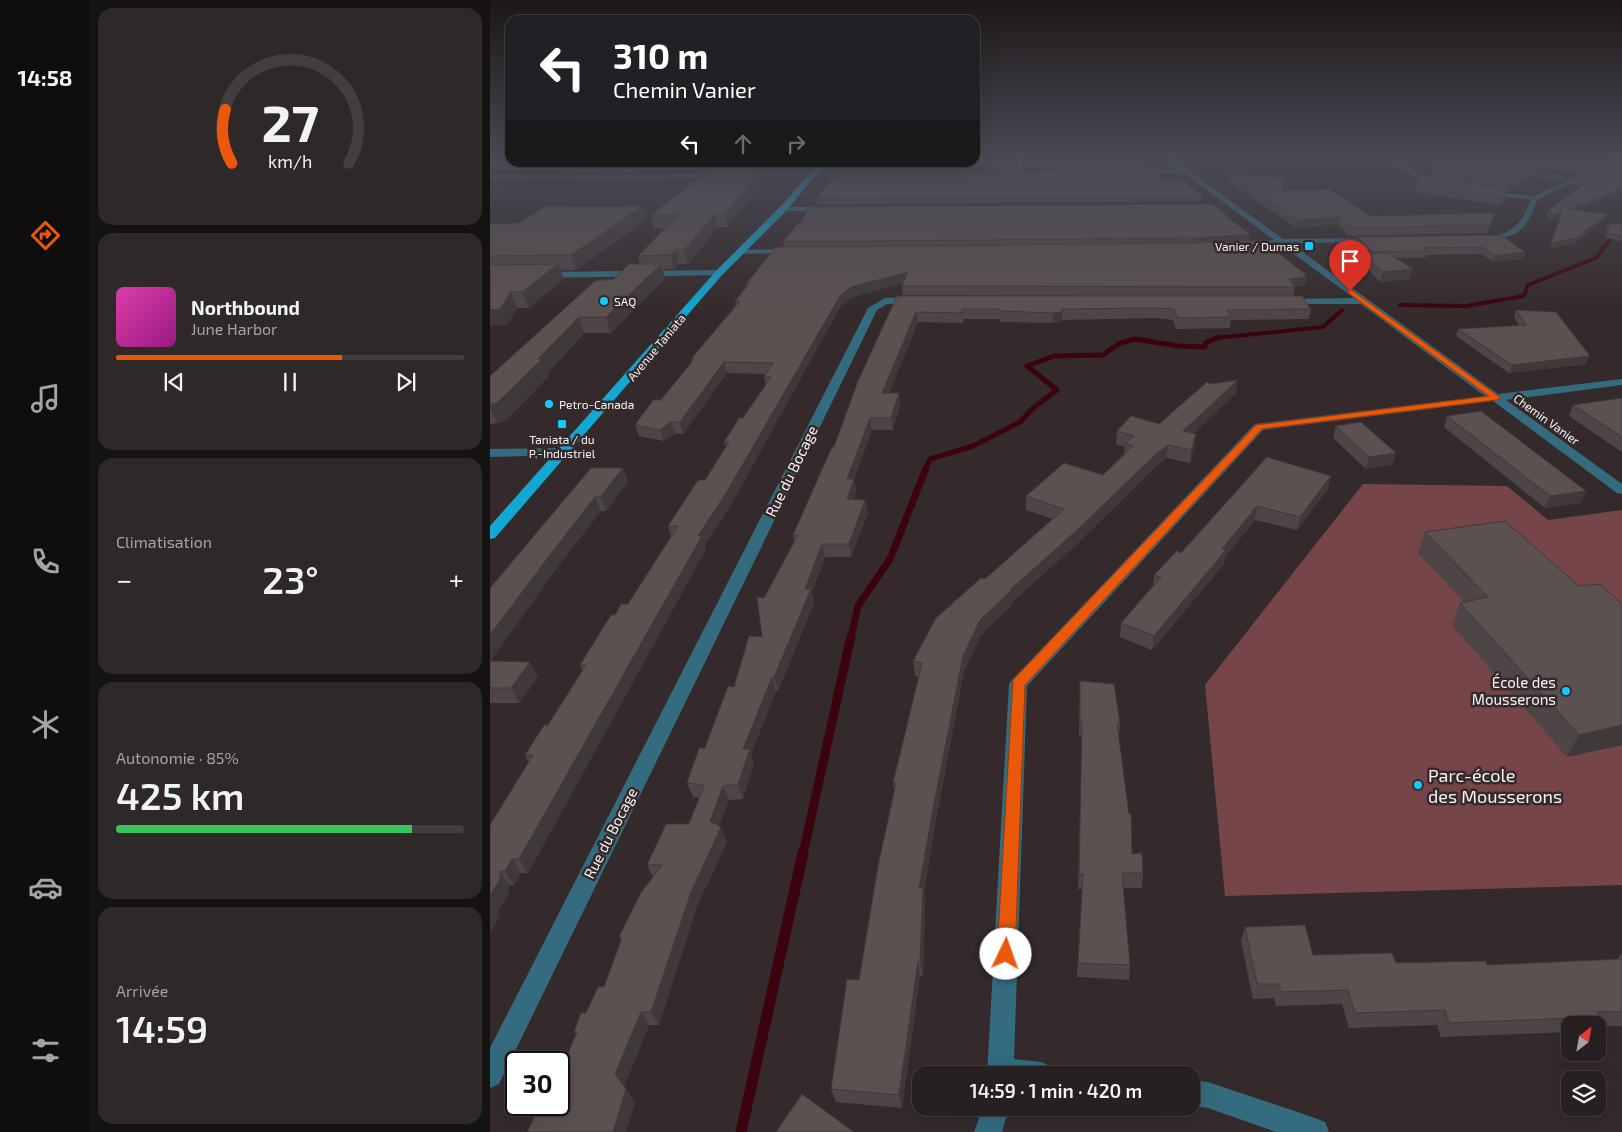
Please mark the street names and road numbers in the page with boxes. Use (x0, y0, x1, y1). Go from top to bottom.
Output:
street label: Avenue Taniata (624, 311, 688, 383)
street label: Chemin Vanier (1511, 390, 1583, 448)
street label: Rue du Bocage (761, 422, 821, 520)
street label: Rue du Bocage (579, 785, 641, 881)

